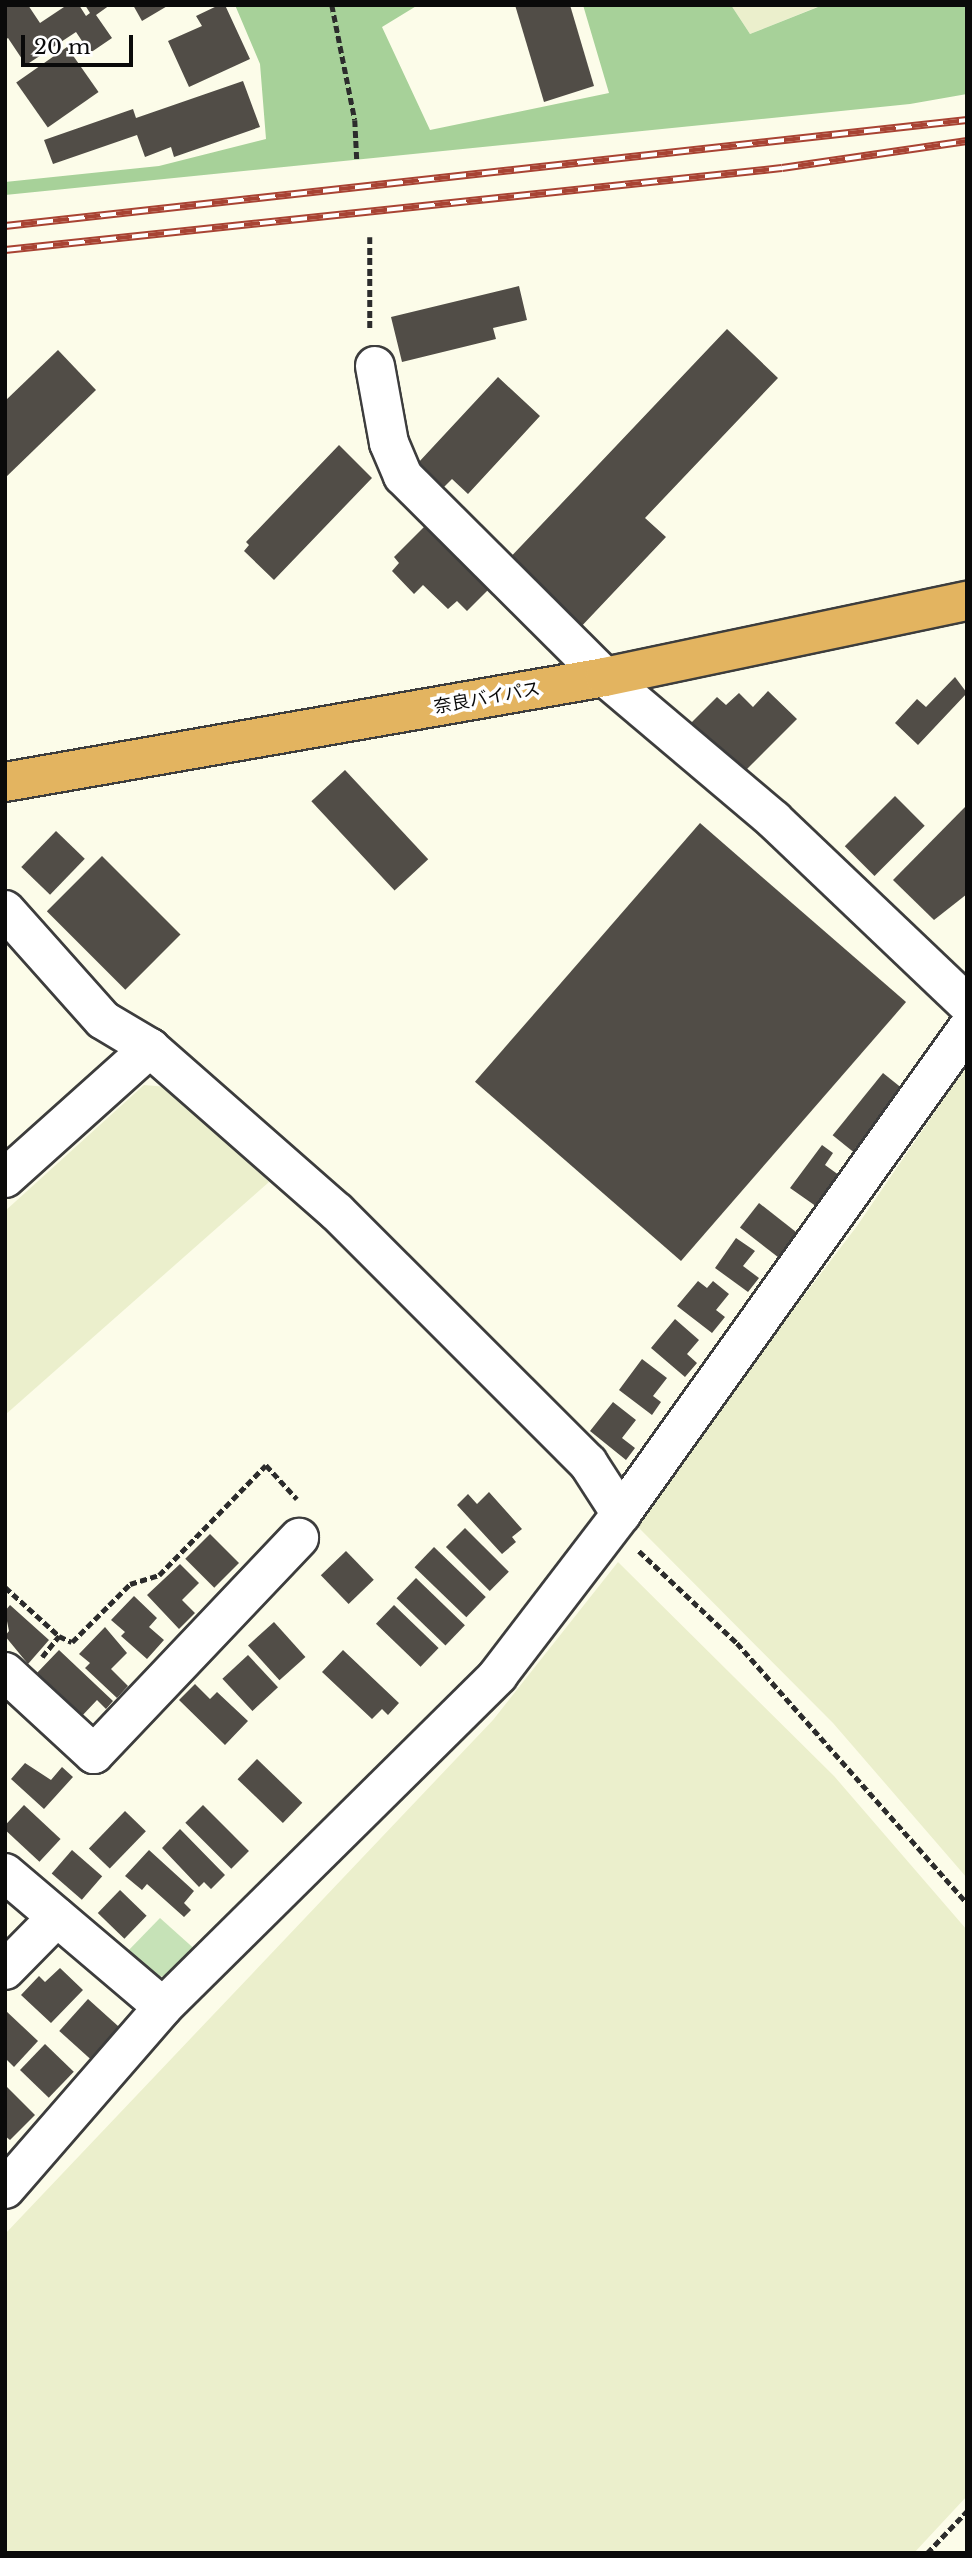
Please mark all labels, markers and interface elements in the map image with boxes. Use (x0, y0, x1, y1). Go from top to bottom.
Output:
scale bar (24, 21, 136, 65)
text: 20 m (34, 34, 91, 60)
street label: 奈良バイパス (432, 678, 542, 718)

